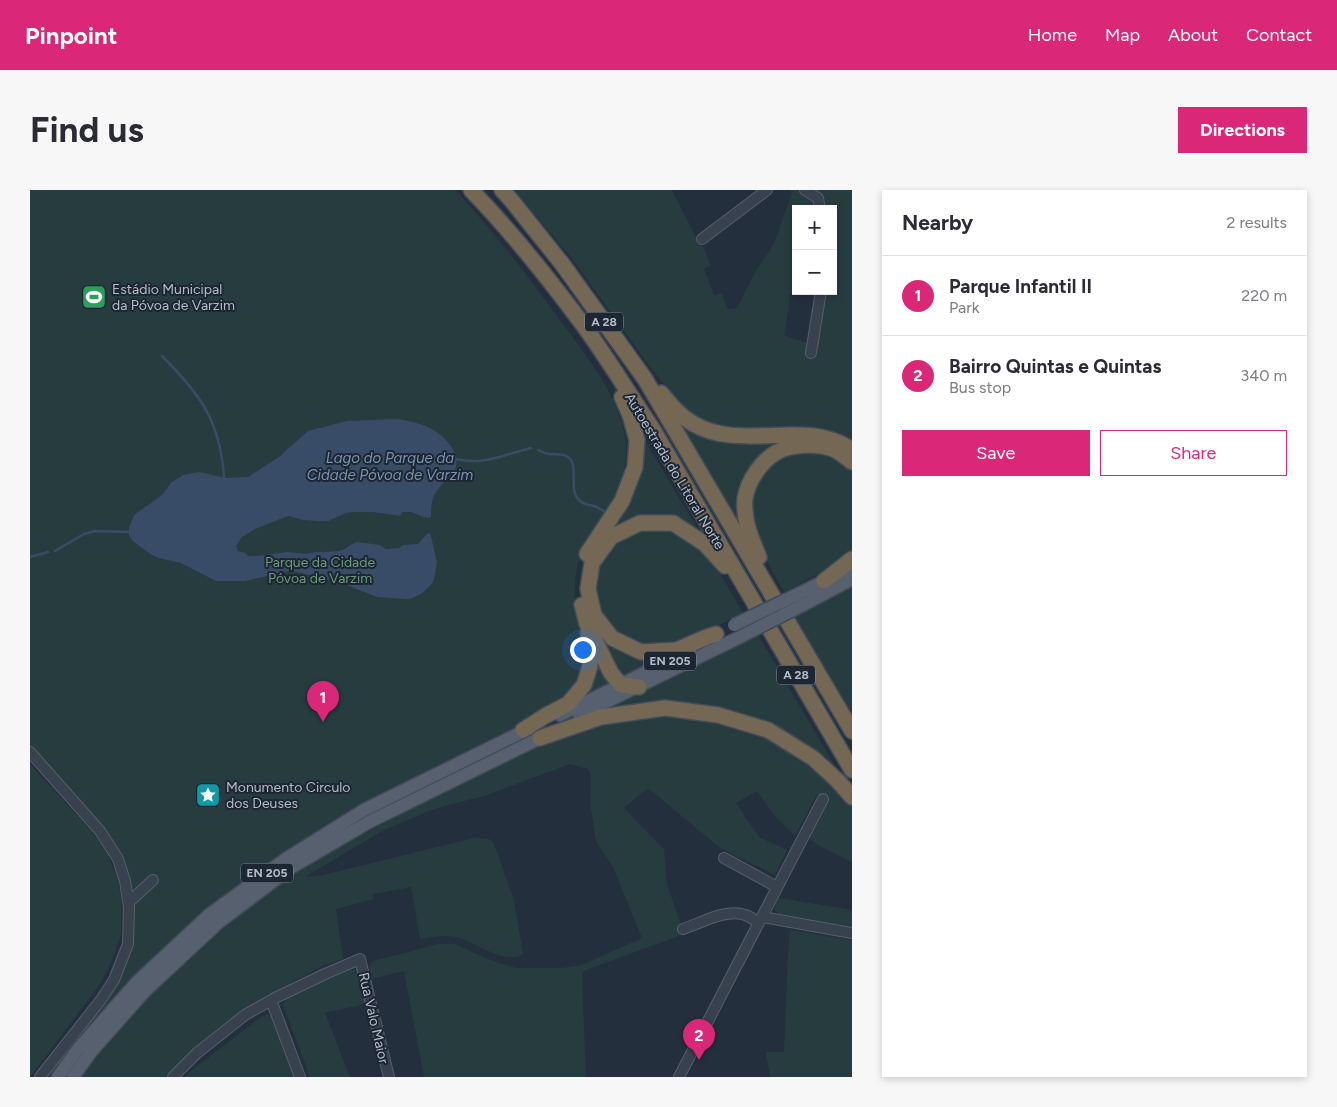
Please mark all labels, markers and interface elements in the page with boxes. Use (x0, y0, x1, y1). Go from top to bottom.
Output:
text: Pinpoint (25, 21, 117, 50)
text: Home (1028, 24, 1077, 46)
text: Map (1105, 24, 1140, 46)
text: About (1168, 24, 1218, 46)
text: Contact (1246, 24, 1312, 46)
button: Directions (1178, 107, 1307, 153)
text: Find us (30, 109, 144, 151)
map controls (792, 205, 837, 295)
button: + (792, 205, 837, 250)
text: Nearby (902, 210, 973, 235)
text: 2 results (1227, 213, 1287, 232)
button: − (792, 250, 837, 295)
text: Parque Infantil II (949, 275, 1092, 298)
place label: Estádio Municipal da Póvoa de Varzim (112, 281, 235, 314)
sports icon: Estádio Municipal da Póvoa de Varzim (81, 284, 107, 310)
text: 1 (915, 286, 921, 305)
text: 220 m (1241, 286, 1287, 305)
text: Park (949, 298, 979, 317)
road number: A 28 (585, 312, 623, 332)
text: Bairro Quintas e Quintas (949, 355, 1161, 378)
text: 2 (913, 366, 923, 385)
text: 340 m (1241, 366, 1287, 385)
text: Bus stop (949, 378, 1011, 397)
street label: Autoestrada do Litoral Norte (621, 390, 728, 553)
button: Save (902, 430, 1090, 476)
button: Share (1100, 430, 1287, 476)
water label: Lago do Parque da Cidade Póvoa de Varzim (307, 449, 474, 484)
park label: Parque da Cidade Póvoa de Varzim (265, 554, 375, 587)
your location (570, 637, 596, 663)
road number: EN 205 (644, 652, 696, 671)
road number: A 28 (777, 666, 815, 684)
pin: 1 (307, 681, 339, 722)
place label: Monumento Circulo dos Deuses (226, 779, 350, 812)
place icon: Monumento Circulo dos Deuses (195, 782, 221, 808)
road number: EN 205 (241, 864, 293, 882)
street label: Rua Valo Maior (355, 971, 392, 1066)
pin: 2 (683, 1019, 715, 1060)

